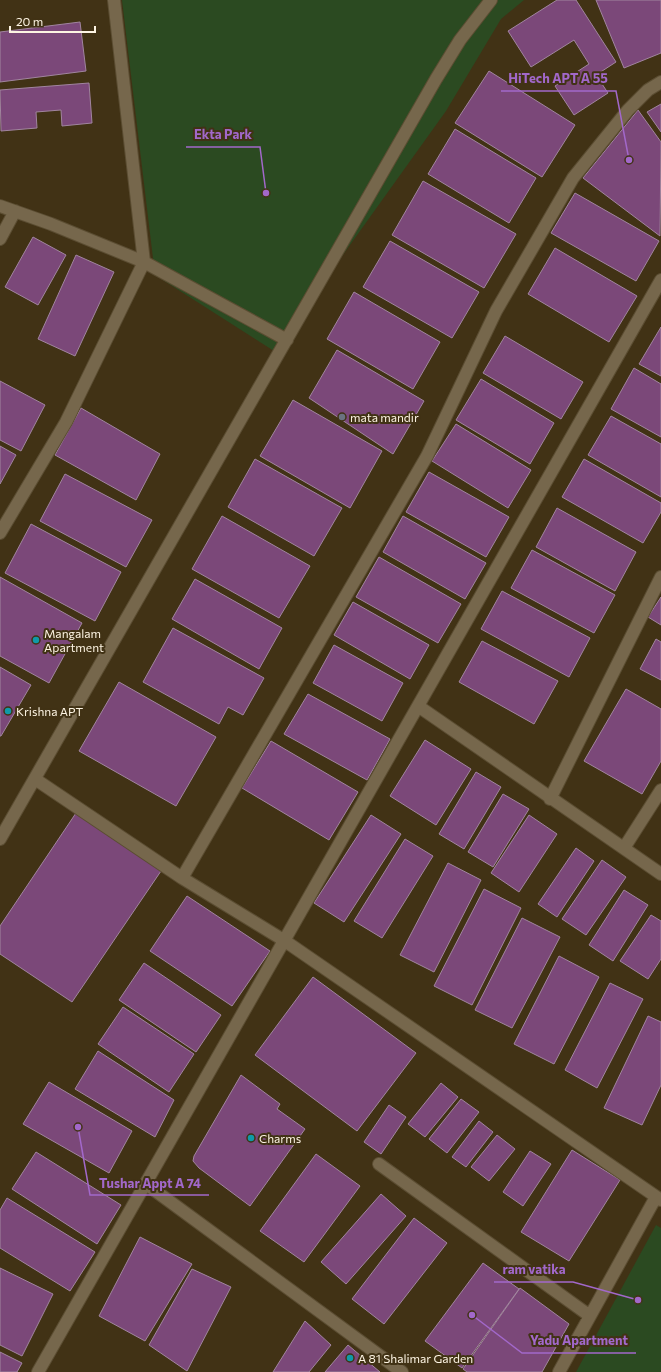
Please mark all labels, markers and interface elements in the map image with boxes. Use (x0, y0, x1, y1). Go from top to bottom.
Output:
scale bar (10, 8, 95, 34)
text: 20 m (16, 14, 43, 28)
callout: HiTech APT A 55 (501, 66, 616, 91)
text: HiTech APT A 55 (508, 70, 608, 86)
callout: Ekta Park (186, 122, 260, 147)
text: Ekta Park (194, 126, 253, 142)
place label: mata mandir (350, 410, 419, 424)
marker: mata mandir (337, 412, 347, 422)
place label: Mangalam Apartment (44, 626, 104, 654)
marker: Mangalam Apartment (31, 635, 41, 645)
place label: Krishna APT (16, 704, 84, 718)
marker: Krishna APT (3, 706, 13, 716)
place label: Charms (259, 1131, 301, 1145)
marker: Charms (246, 1133, 256, 1143)
callout: Tushar Appt A 74 (90, 1170, 209, 1195)
text: Tushar Appt A 74 (99, 1175, 201, 1191)
callout: ram vatika (494, 1257, 573, 1282)
text: ram vatika (502, 1261, 566, 1277)
callout: Yadu Apartment (522, 1328, 636, 1353)
text: Yadu Apartment (530, 1332, 628, 1348)
place label: A 81 Shalimar Garden (358, 1351, 473, 1365)
marker: A 81 Shalimar Garden (345, 1353, 355, 1363)

